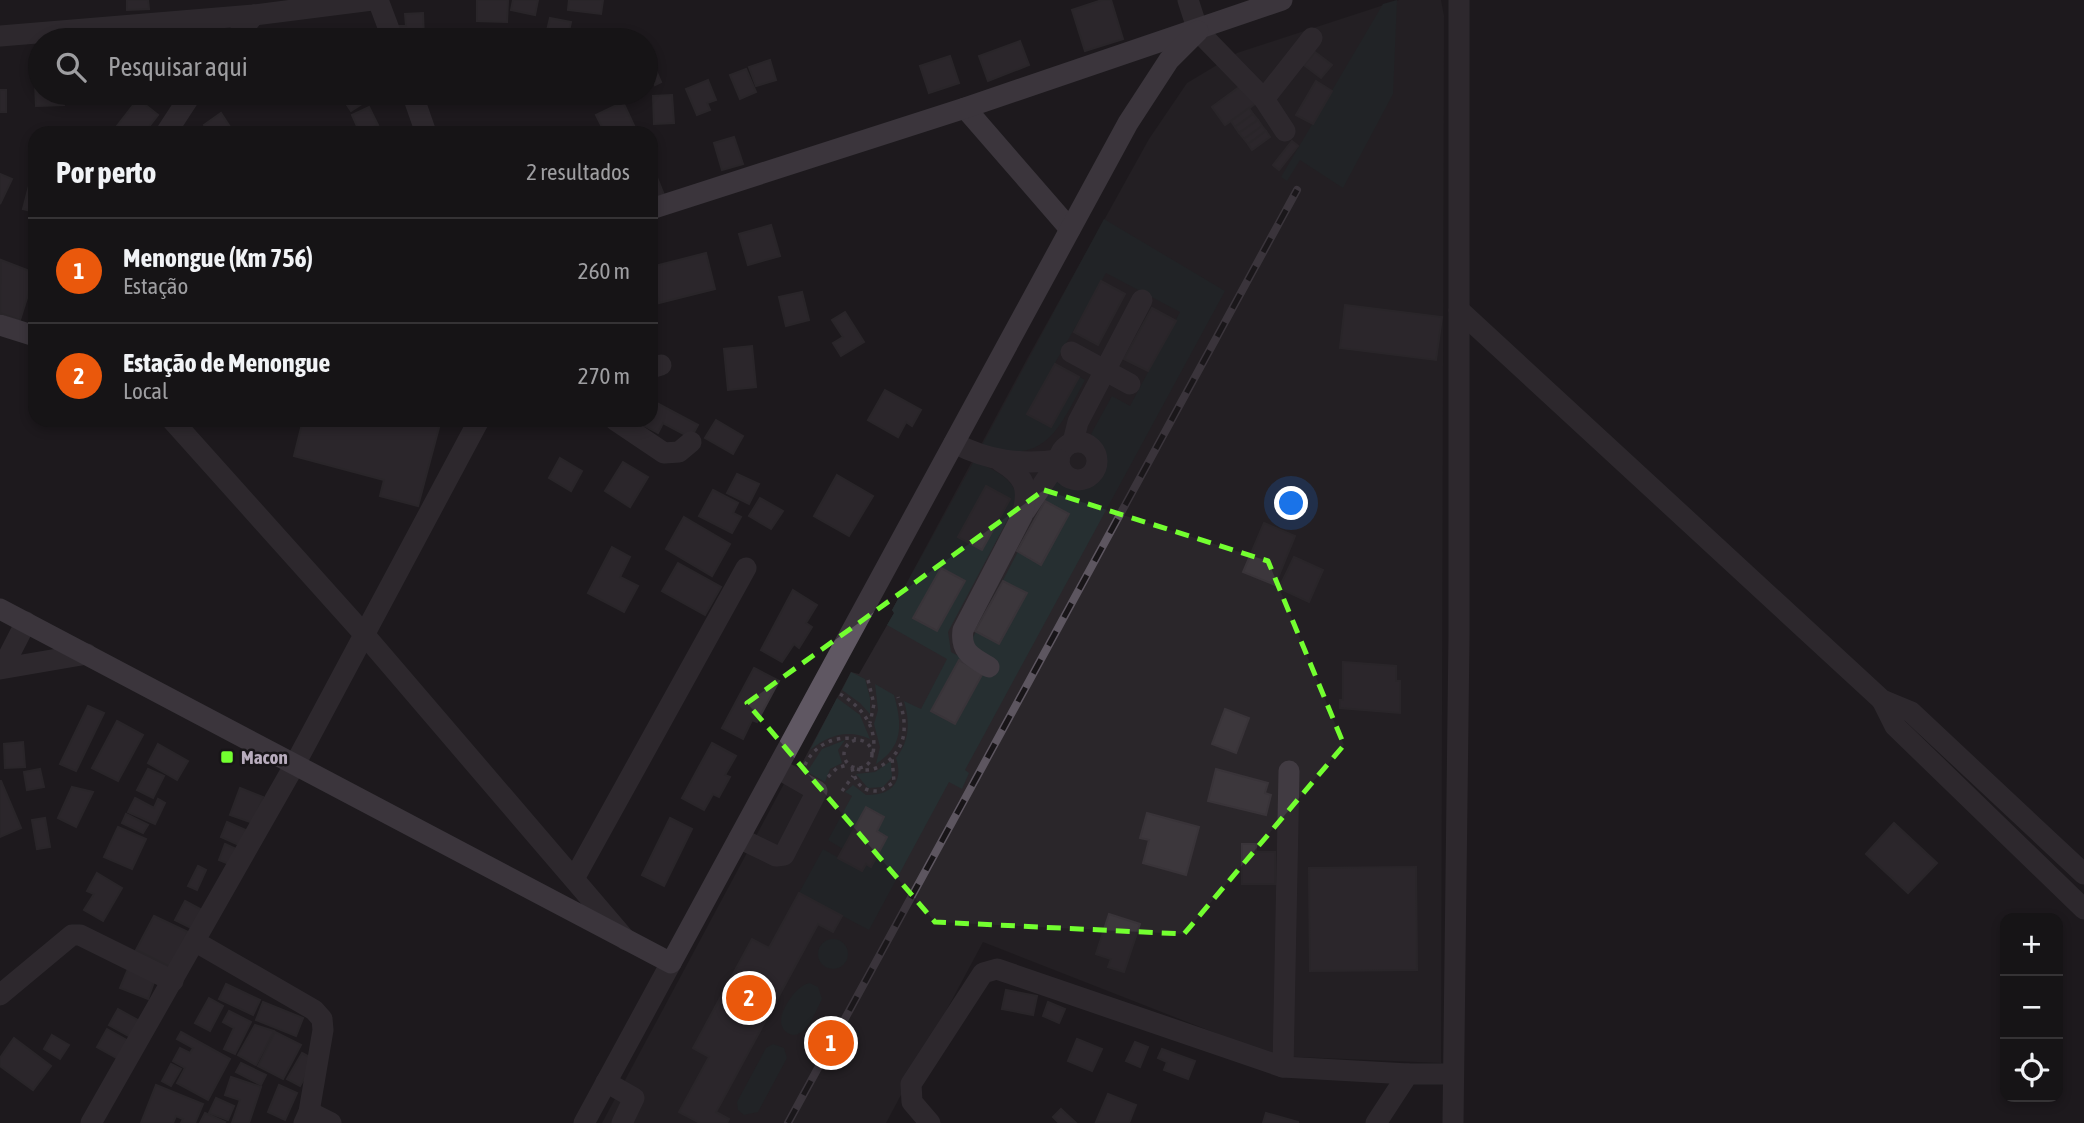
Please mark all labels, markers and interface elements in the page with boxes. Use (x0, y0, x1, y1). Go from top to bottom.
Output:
search box (28, 28, 658, 105)
icon: search (52, 48, 90, 86)
text: Pesquisar aqui (108, 52, 248, 82)
text: Por perto (56, 155, 156, 189)
text: 2 resultados (526, 159, 630, 185)
text: Menongue (Km 756) (123, 243, 313, 273)
text: 1 (74, 258, 84, 284)
text: 260 m (578, 258, 630, 284)
text: Estação (123, 273, 188, 299)
text: Estação de Menongue (123, 348, 330, 378)
text: 2 (74, 363, 84, 389)
text: 270 m (578, 363, 630, 389)
text: Local (123, 378, 168, 404)
your location (1274, 486, 1308, 520)
place label: Macon (241, 746, 288, 768)
marker: Macon (219, 749, 235, 765)
map controls (2000, 913, 2063, 1102)
button: + (2000, 913, 2063, 976)
pin: 2 (726, 972, 772, 1024)
button: − (2000, 976, 2063, 1039)
pin: 1 (808, 1017, 854, 1069)
button: locate (2000, 1039, 2063, 1102)

